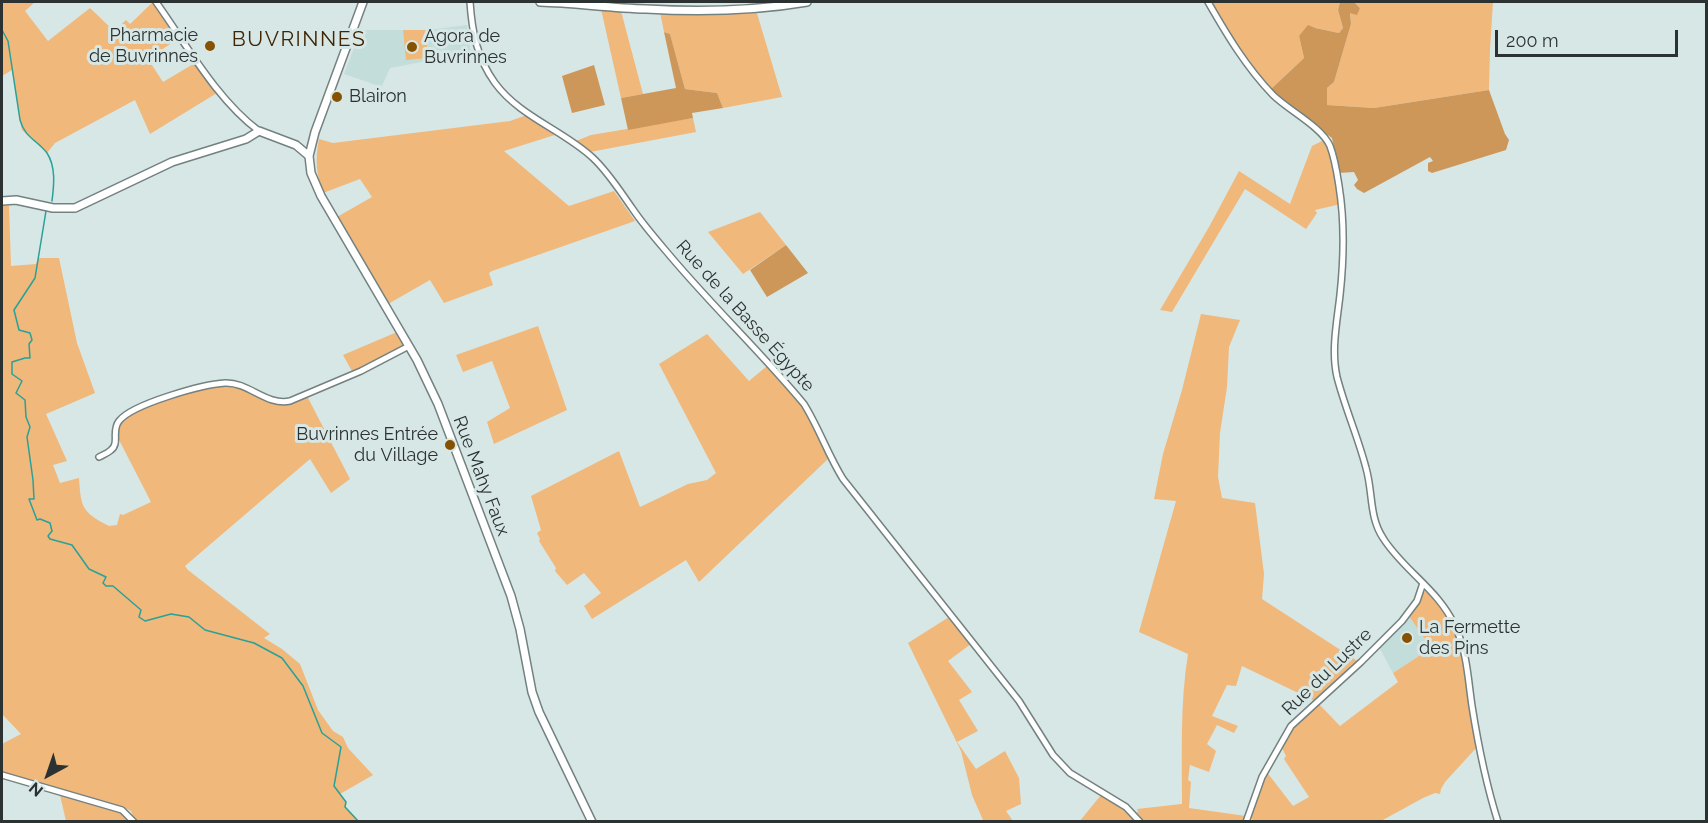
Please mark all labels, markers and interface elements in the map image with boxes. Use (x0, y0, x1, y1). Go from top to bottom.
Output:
scale bar (1498, 18, 1681, 56)
place label: Pharmacie de Buvrinnes (89, 25, 198, 68)
place label: Agora de Buvrinnes (424, 26, 507, 68)
district label: BUVRINNES (232, 27, 366, 53)
text: 200 m (1506, 30, 1559, 51)
marker: Pharmacie de Buvrinnes (203, 39, 217, 53)
marker: Agora de Buvrinnes (405, 40, 419, 54)
place label: Blairon (349, 86, 407, 108)
marker: Blairon (330, 90, 344, 104)
street label: Rue de la Basse Égypte (671, 236, 819, 396)
street label: Rue Mahy Faux (448, 413, 514, 539)
place label: Buvrinnes Entrée du Village (296, 424, 438, 466)
marker: Buvrinnes Entrée du Village (443, 438, 457, 452)
place label: La Fermette des Pins (1419, 617, 1520, 660)
street label: Rue du Lustre (1278, 624, 1376, 720)
marker: La Fermette des Pins (1400, 631, 1414, 645)
north arrow (18, 745, 78, 805)
text: N (25, 778, 47, 800)

